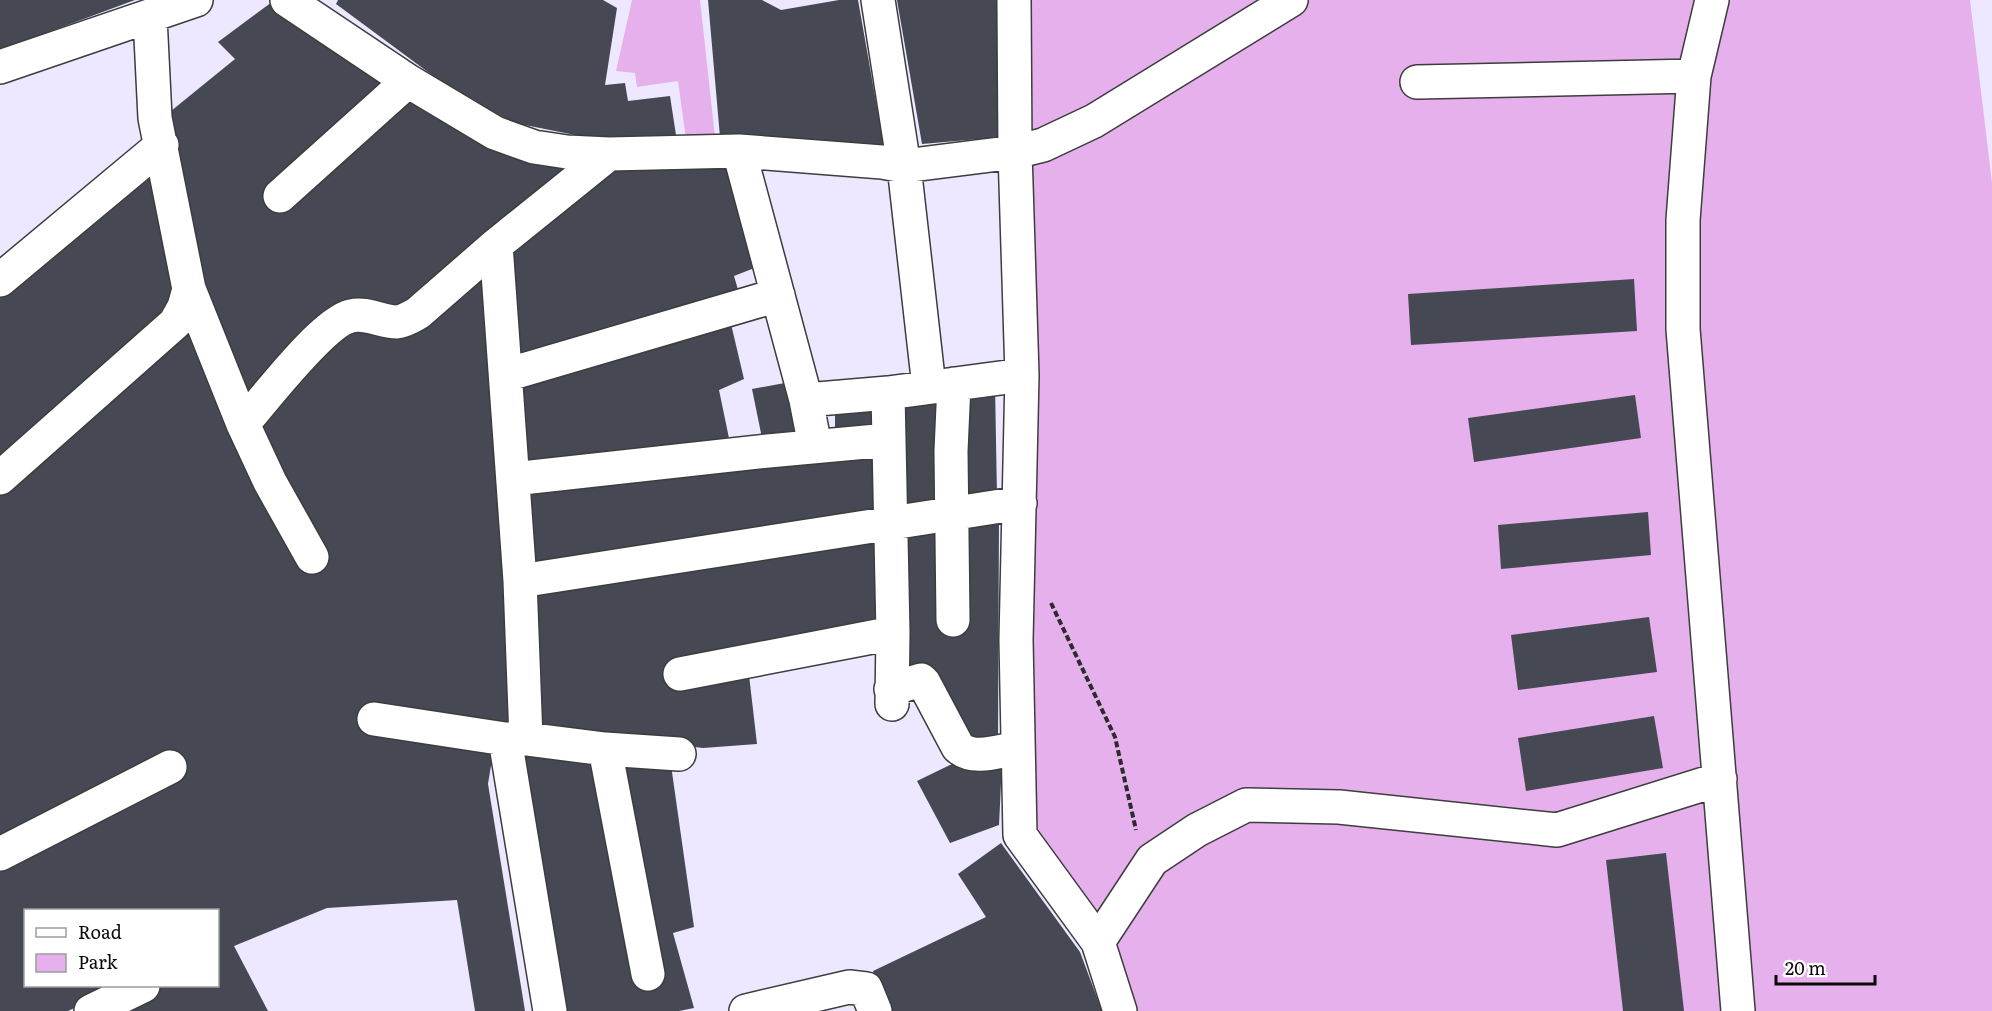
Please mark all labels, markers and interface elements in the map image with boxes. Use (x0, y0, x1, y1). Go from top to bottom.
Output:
legend (24, 909, 219, 987)
text: Road (78, 918, 122, 945)
text: Park (78, 948, 119, 975)
scale bar (1776, 948, 1875, 986)
text: 20 m (1785, 954, 1826, 981)

